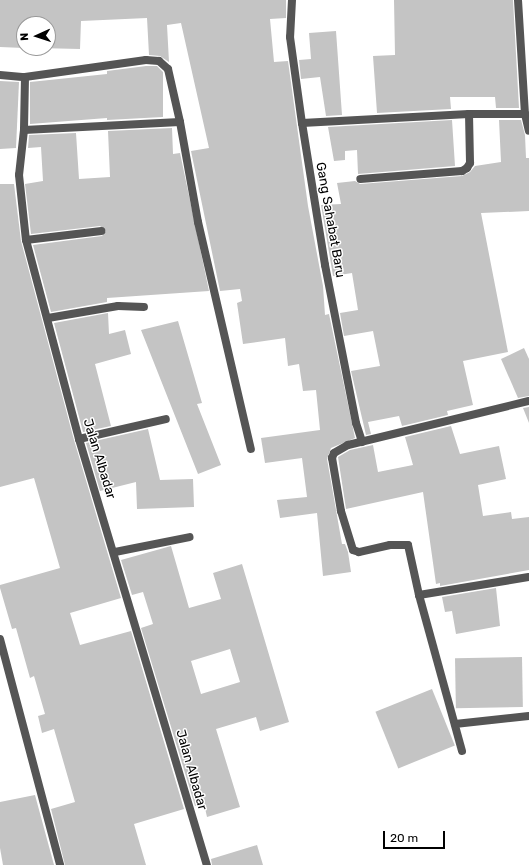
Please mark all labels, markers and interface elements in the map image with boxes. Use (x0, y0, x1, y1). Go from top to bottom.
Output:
north arrow (16, 16, 56, 56)
text: N (18, 32, 31, 41)
street label: Gang Sahabat Baru (312, 161, 348, 279)
street label: Jalan Albadar (79, 417, 119, 501)
street label: Jalan Albadar (172, 728, 210, 812)
scale bar (385, 823, 447, 849)
text: 20 m (390, 831, 418, 845)

